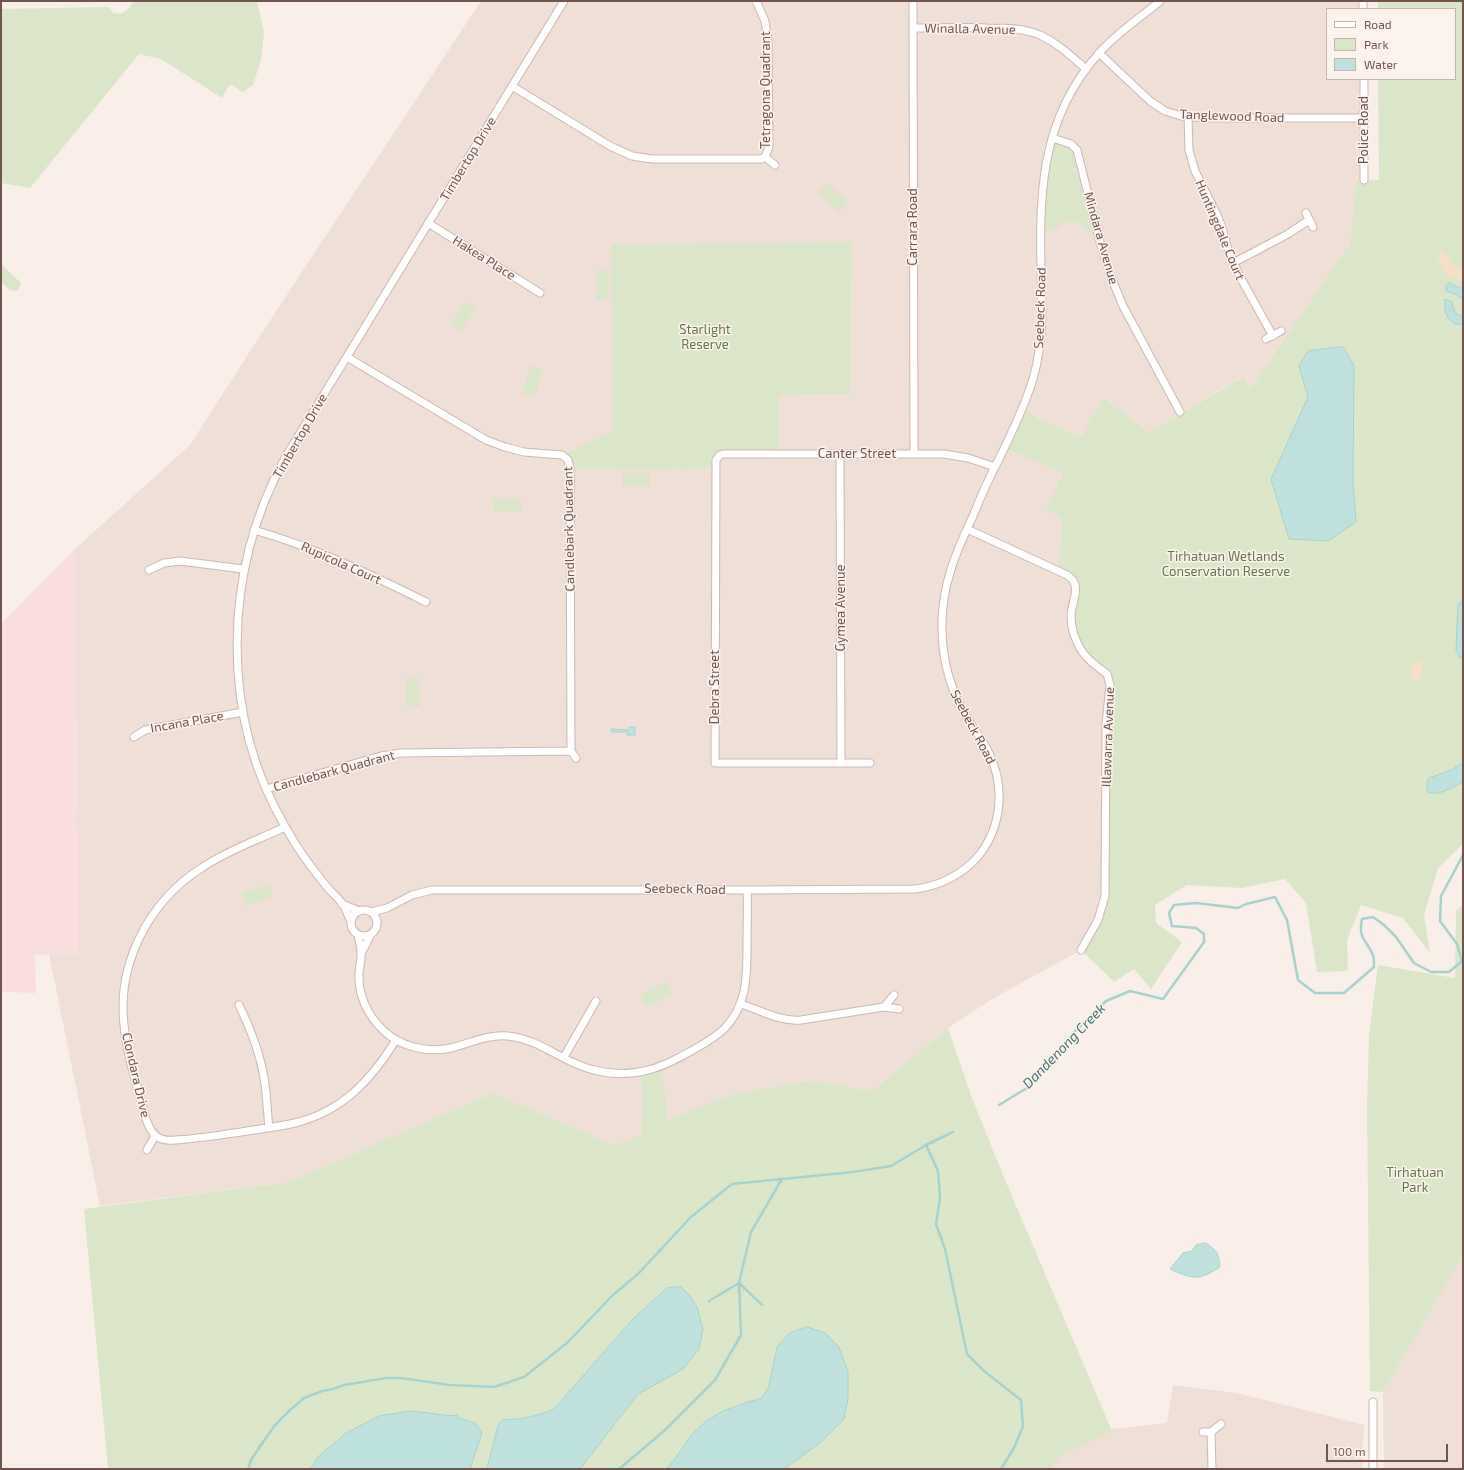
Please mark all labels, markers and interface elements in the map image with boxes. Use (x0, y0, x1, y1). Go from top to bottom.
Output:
legend (1326, 8, 1456, 80)
text: Road (1364, 17, 1392, 31)
street label: Winalla Avenue (924, 20, 1016, 38)
street label: Tetragona Quadrant (758, 31, 774, 149)
text: Park (1364, 37, 1389, 51)
text: Water (1364, 57, 1398, 71)
street label: Police Road (1356, 96, 1372, 164)
street label: Tanglewood Road (1179, 106, 1285, 126)
street label: Timbertop Drive (437, 114, 499, 204)
street label: Huntingdale Court (1192, 178, 1248, 282)
street label: Carrara Road (905, 188, 921, 266)
street label: Mindara Avenue (1080, 190, 1122, 286)
street label: Hakea Place (450, 233, 518, 283)
street label: Seebeck Road (1031, 267, 1049, 349)
park label: Starlight Reserve (679, 322, 731, 353)
street label: Timbertop Drive (269, 391, 331, 481)
street label: Canter Street (818, 446, 896, 462)
street label: Candlebark Quadrant (560, 466, 578, 592)
street label: Rupicola Court (298, 538, 384, 588)
park label: Tirhatuan Wetlands Conservation Reserve (1162, 549, 1290, 580)
street label: Gymea Avenue (833, 564, 849, 652)
street label: Debra Street (707, 650, 723, 724)
street label: Seebeck Road (947, 687, 999, 767)
street label: Illawarra Avenue (1098, 687, 1118, 787)
street label: Incana Place (149, 708, 225, 736)
street label: Candlebark Quadrant (272, 747, 396, 795)
street label: Seebeck Road (644, 880, 726, 898)
water label: Dandenong Creek (1019, 1000, 1109, 1092)
street label: Clondara Drive (119, 1031, 153, 1119)
park label: Tirhatuan Park (1386, 1165, 1444, 1196)
scale bar (1328, 1436, 1450, 1462)
text: 100 m (1333, 1444, 1365, 1458)

